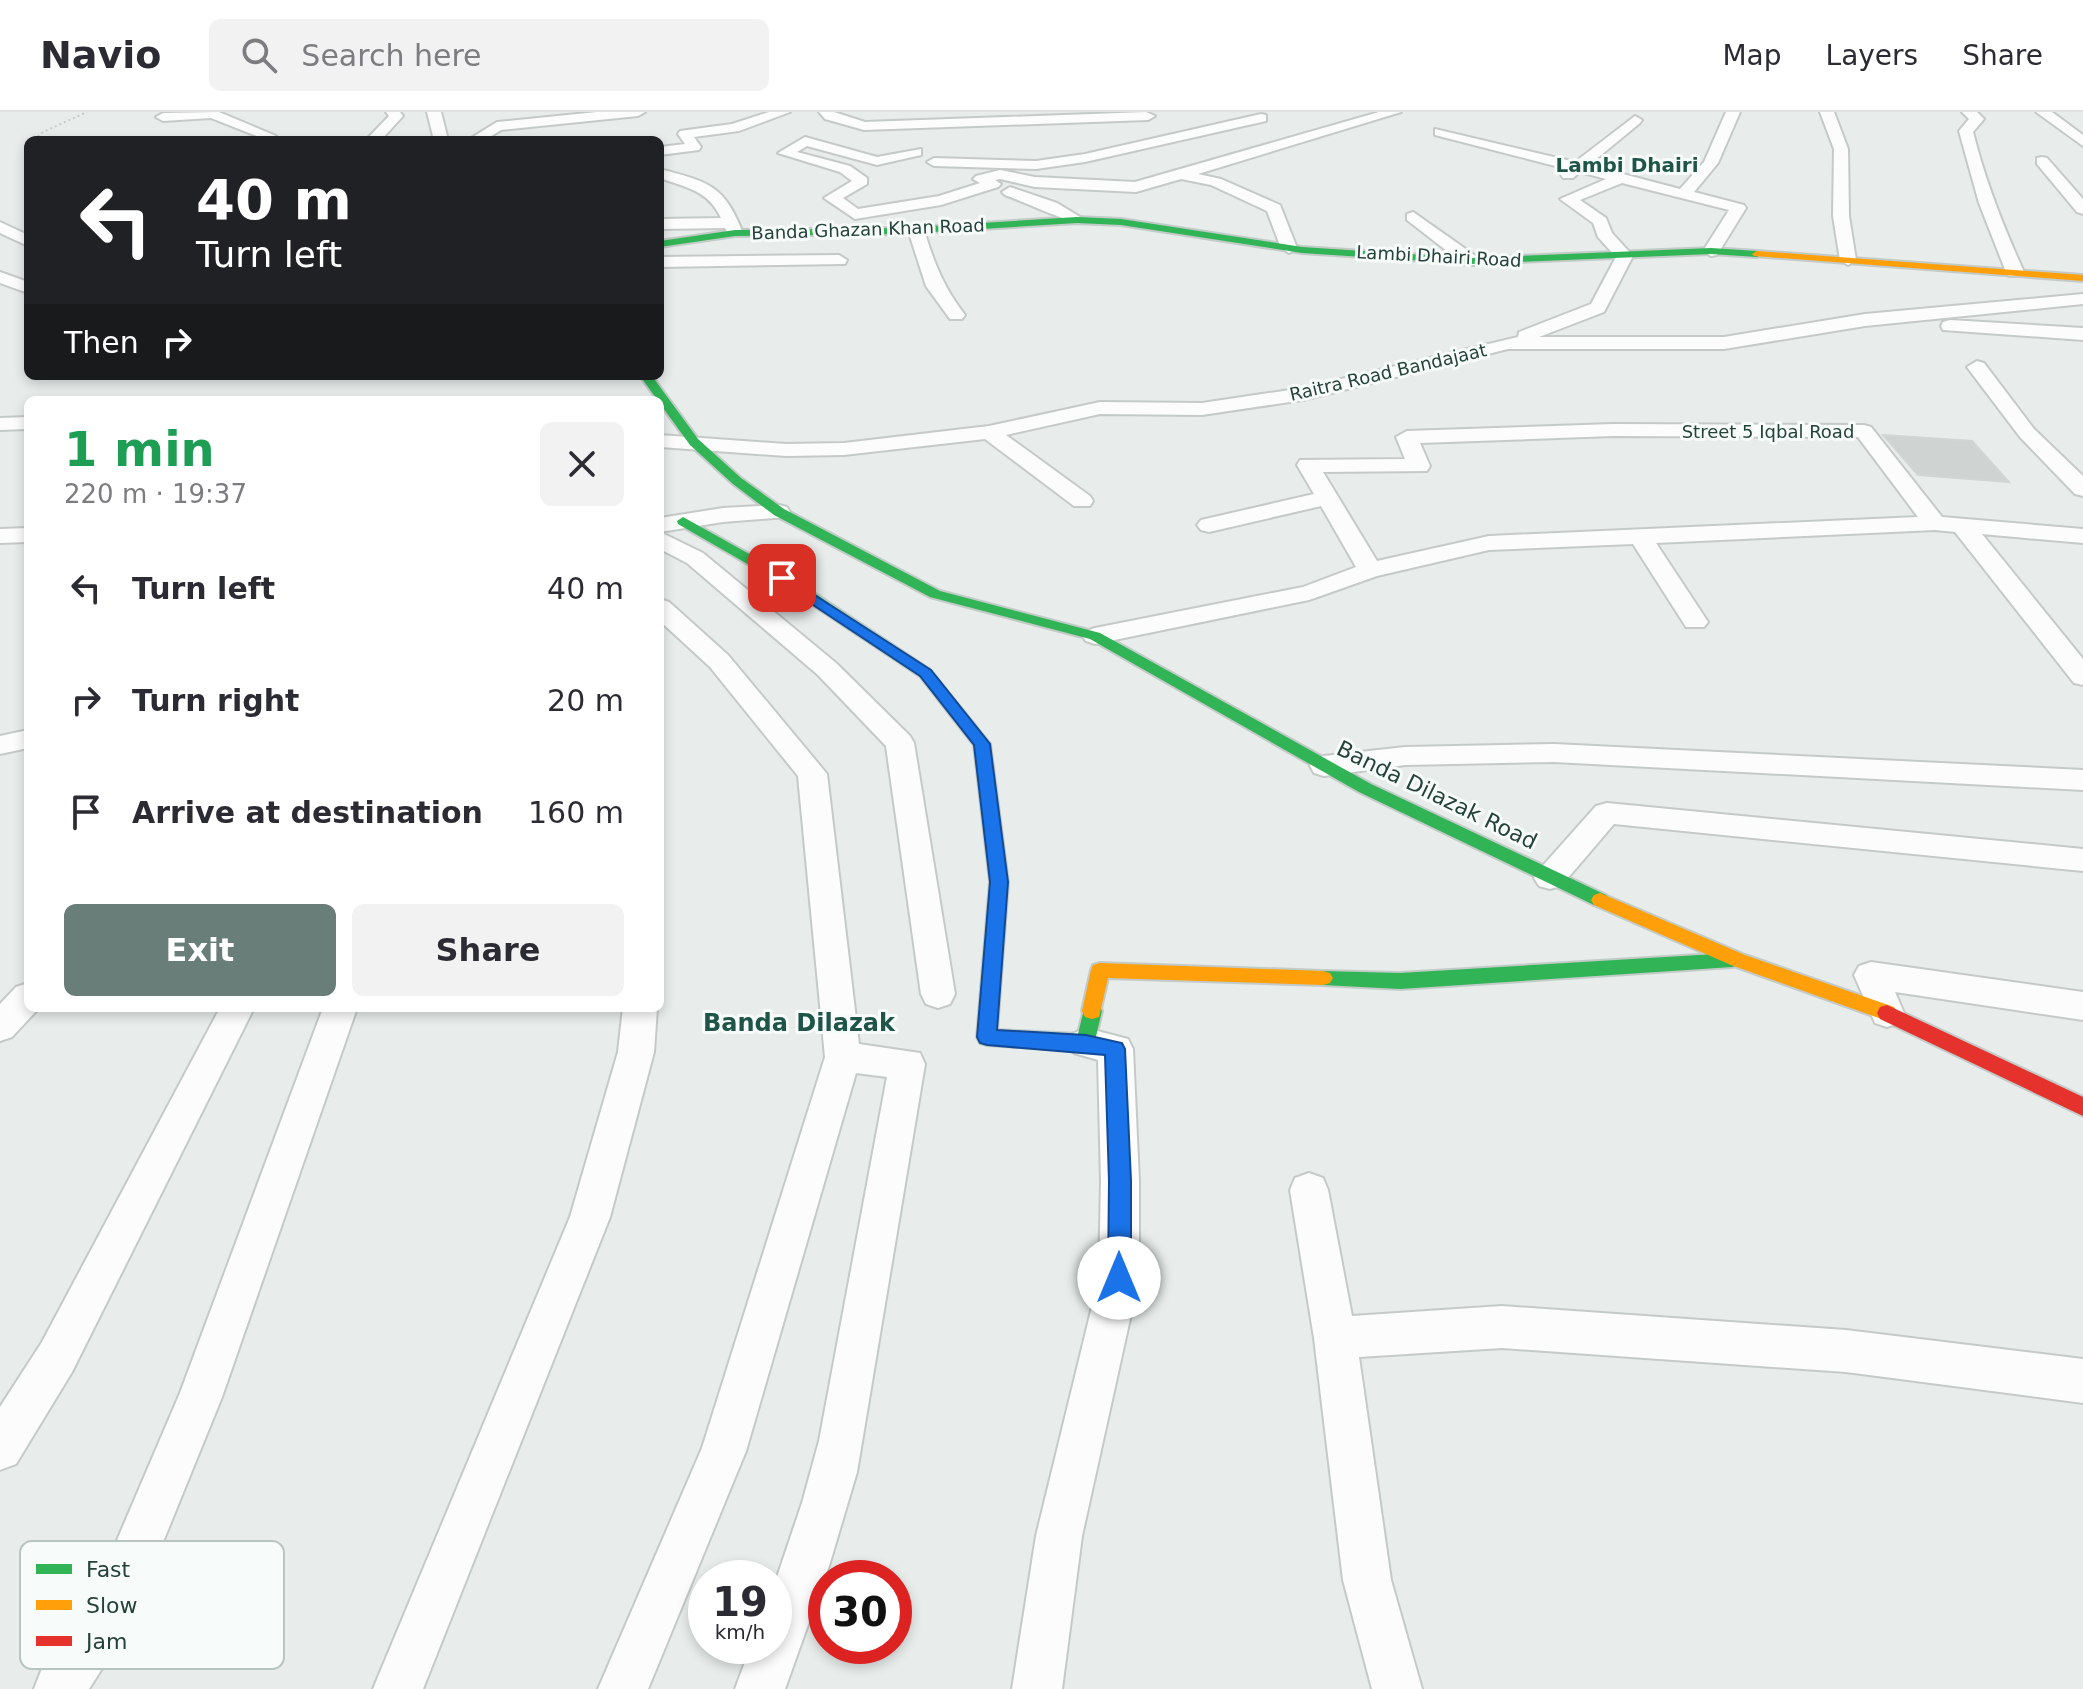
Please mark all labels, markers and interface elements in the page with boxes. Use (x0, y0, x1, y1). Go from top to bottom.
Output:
search box (209, 19, 769, 91)
text: Navio (40, 33, 161, 77)
icon: search (237, 33, 281, 77)
text: Search here (301, 38, 482, 73)
text: Map (1722, 39, 1782, 72)
text: Layers (1826, 39, 1918, 72)
text: Share (1962, 39, 2043, 72)
district label: Lambi Dhairi (1555, 153, 1699, 177)
text: 40 m (196, 167, 352, 232)
icon: left (64, 168, 168, 272)
street label: Banda Ghazan Khan Road (751, 214, 985, 244)
text: Turn left (196, 234, 342, 275)
street label: Lambi Dhairi Road (1356, 241, 1522, 271)
icon: right (155, 320, 199, 364)
text: Then (64, 325, 139, 360)
street label: Raitra Road Bandajaat (1287, 339, 1489, 405)
text: 1 min (64, 421, 215, 477)
street label: Street 5 Iqbal Road (1682, 421, 1854, 442)
button: close (540, 422, 624, 506)
text: 220 m · 19:37 (64, 479, 247, 509)
pin (748, 544, 816, 612)
icon: arrive (760, 556, 804, 600)
icon: left (64, 566, 108, 610)
text: Turn left (132, 571, 275, 606)
text: 40 m (547, 571, 624, 606)
icon: right (64, 678, 108, 722)
text: Turn right (132, 683, 299, 718)
text: 20 m (547, 683, 624, 718)
street label: Banda Dilazak Road (1333, 736, 1541, 854)
icon: arrive (64, 790, 108, 834)
text: Arrive at destination (132, 795, 483, 830)
text: 160 m (528, 795, 624, 830)
button: Exit (64, 904, 336, 996)
button: Share (352, 904, 624, 996)
district label: Banda Dilazak (703, 1009, 896, 1037)
position arrow (1077, 1236, 1161, 1320)
legend (20, 1541, 284, 1669)
text: Fast (86, 1557, 131, 1582)
speed limit sign: 30 (808, 1560, 912, 1664)
text: 19 (712, 1579, 768, 1625)
text: Slow (86, 1593, 138, 1618)
text: km/h (715, 1620, 765, 1644)
text: Jam (84, 1629, 127, 1654)

